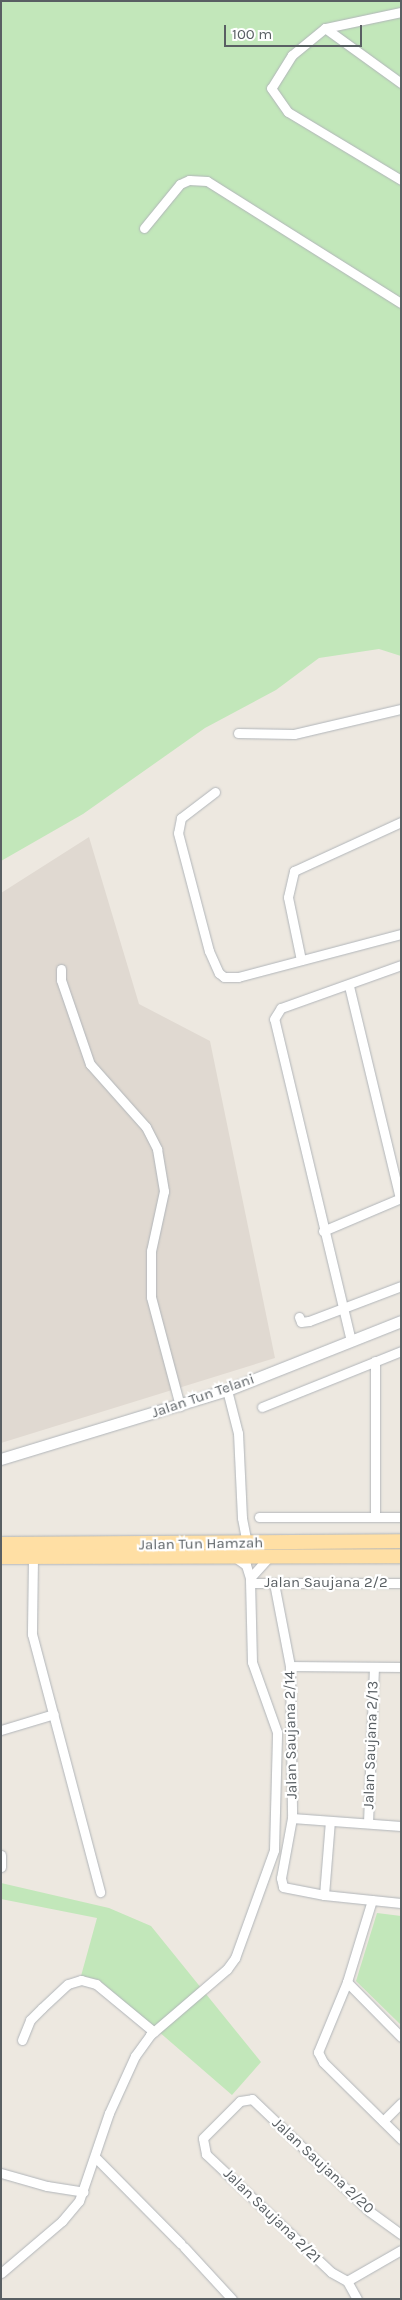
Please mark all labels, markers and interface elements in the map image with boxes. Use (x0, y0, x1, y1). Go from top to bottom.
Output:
scale bar (227, 15, 364, 47)
text: 100 m (232, 25, 272, 43)
street label: Jalan Tun Telani (149, 1370, 257, 1422)
street label: Jalan Tun Hamzah (139, 1534, 263, 1554)
street label: Jalan Saujana 2/2 (264, 1574, 388, 1592)
street label: Jalan Saujana 2/14 (281, 1671, 301, 1799)
street label: Jalan Saujana 2/13 (360, 1680, 382, 1810)
street label: Jalan Saujana 2/20 (268, 2114, 378, 2218)
street label: Jalan Saujana 2/21 (220, 2165, 324, 2267)

